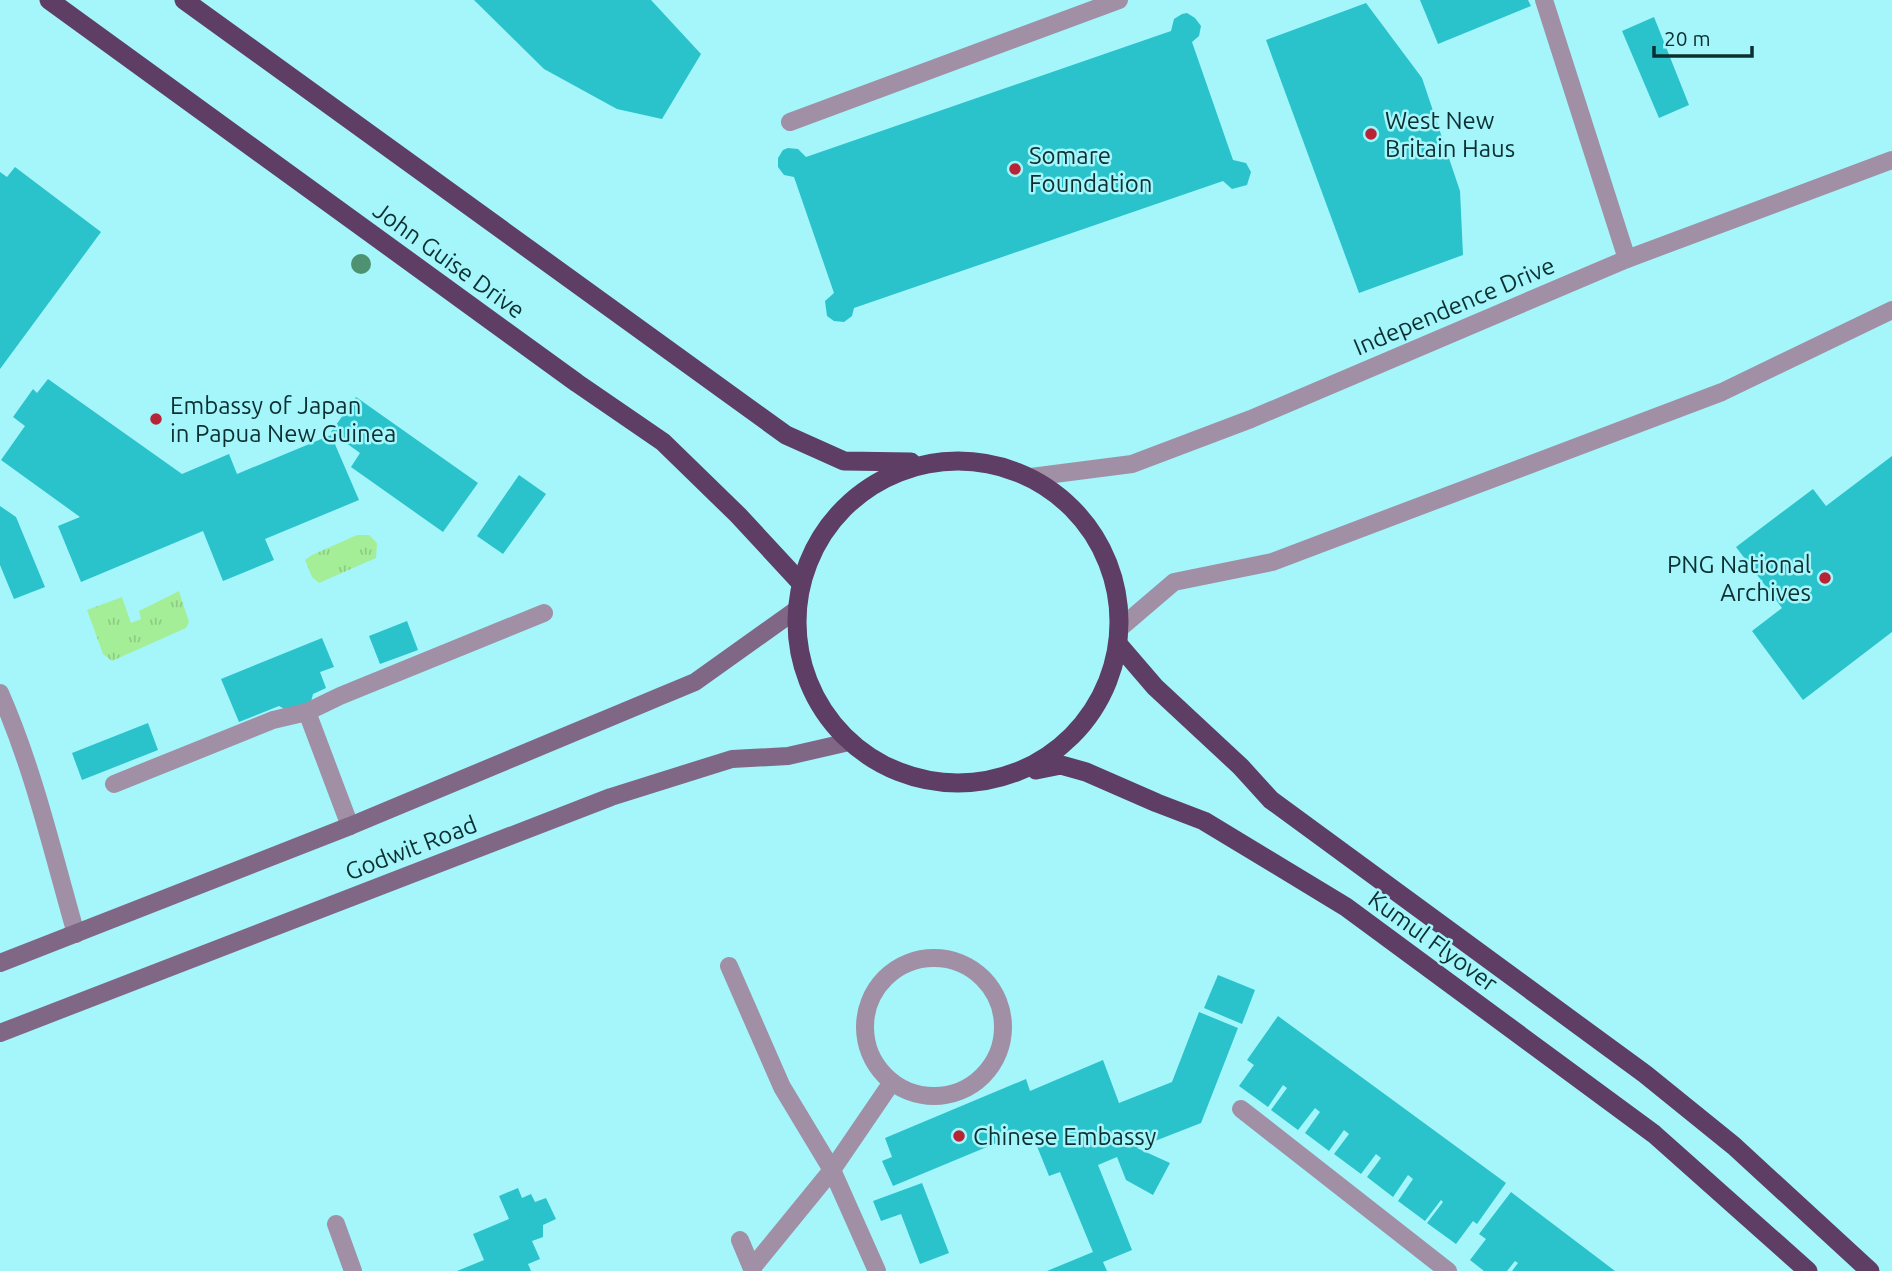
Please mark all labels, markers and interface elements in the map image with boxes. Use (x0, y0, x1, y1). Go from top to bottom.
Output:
scale bar (1654, 14, 1752, 58)
text: 20 m (1664, 26, 1711, 50)
place label: West New Britain Haus (1385, 107, 1515, 162)
marker: West New Britain Haus (1363, 126, 1379, 142)
place label: Somare Foundation (1029, 142, 1152, 197)
marker: Somare Foundation (1007, 161, 1023, 177)
street label: John Guise Drive (368, 196, 530, 324)
street label: Independence Drive (1349, 251, 1559, 361)
place label: Embassy of Japan in Papua New Guinea (170, 392, 396, 447)
marker: Embassy of Japan in Papua New Guinea (148, 411, 164, 427)
place label: PNG National Archives (1667, 551, 1811, 606)
marker: PNG National Archives (1817, 570, 1833, 586)
street label: Godwit Road (341, 811, 481, 885)
street label: Kumul Flyover (1363, 885, 1503, 997)
place label: Chinese Embassy (973, 1123, 1157, 1150)
marker: Chinese Embassy (951, 1128, 967, 1144)

